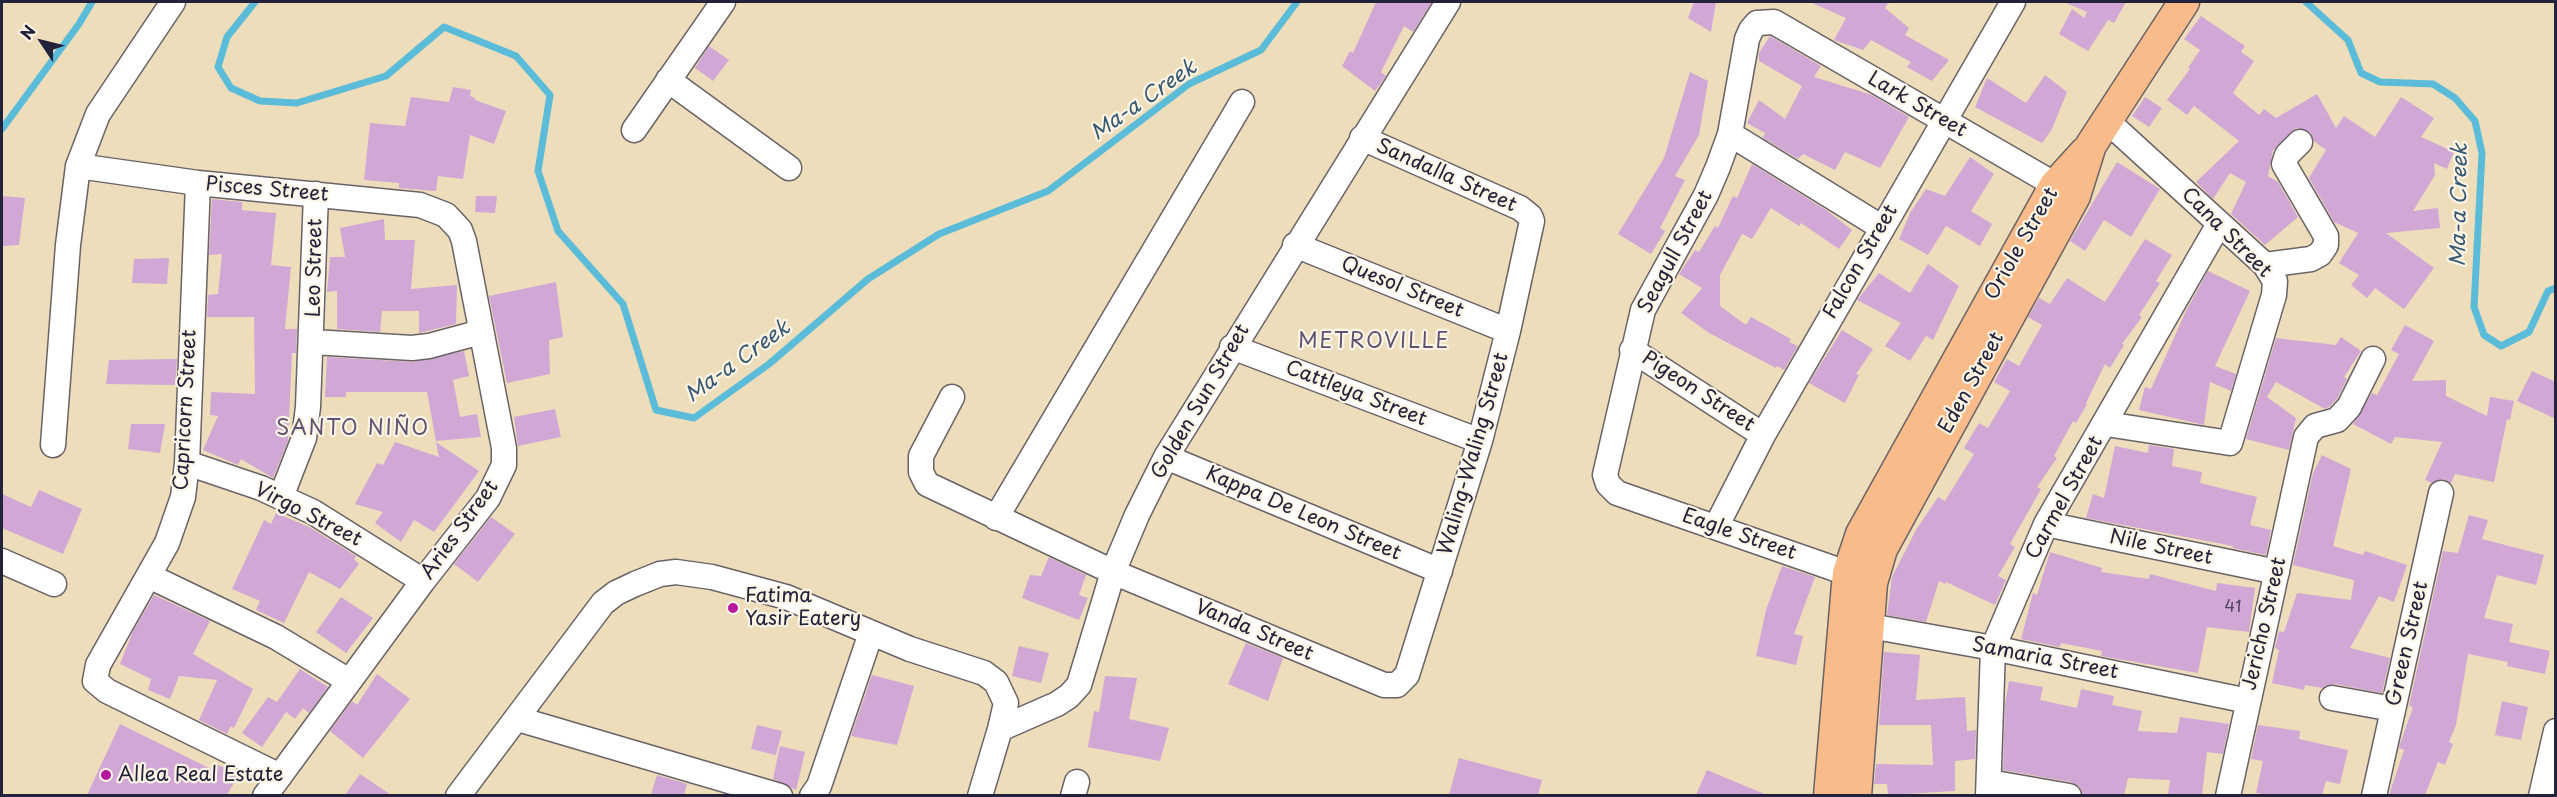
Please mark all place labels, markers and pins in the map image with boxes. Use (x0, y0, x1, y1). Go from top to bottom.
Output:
place label: Fatima Yasir Eatery (745, 584, 861, 631)
marker: Fatima Yasir Eatery (726, 601, 740, 615)
place label: Allea Real Estate (118, 763, 283, 787)
marker: Allea Real Estate (99, 768, 113, 782)

